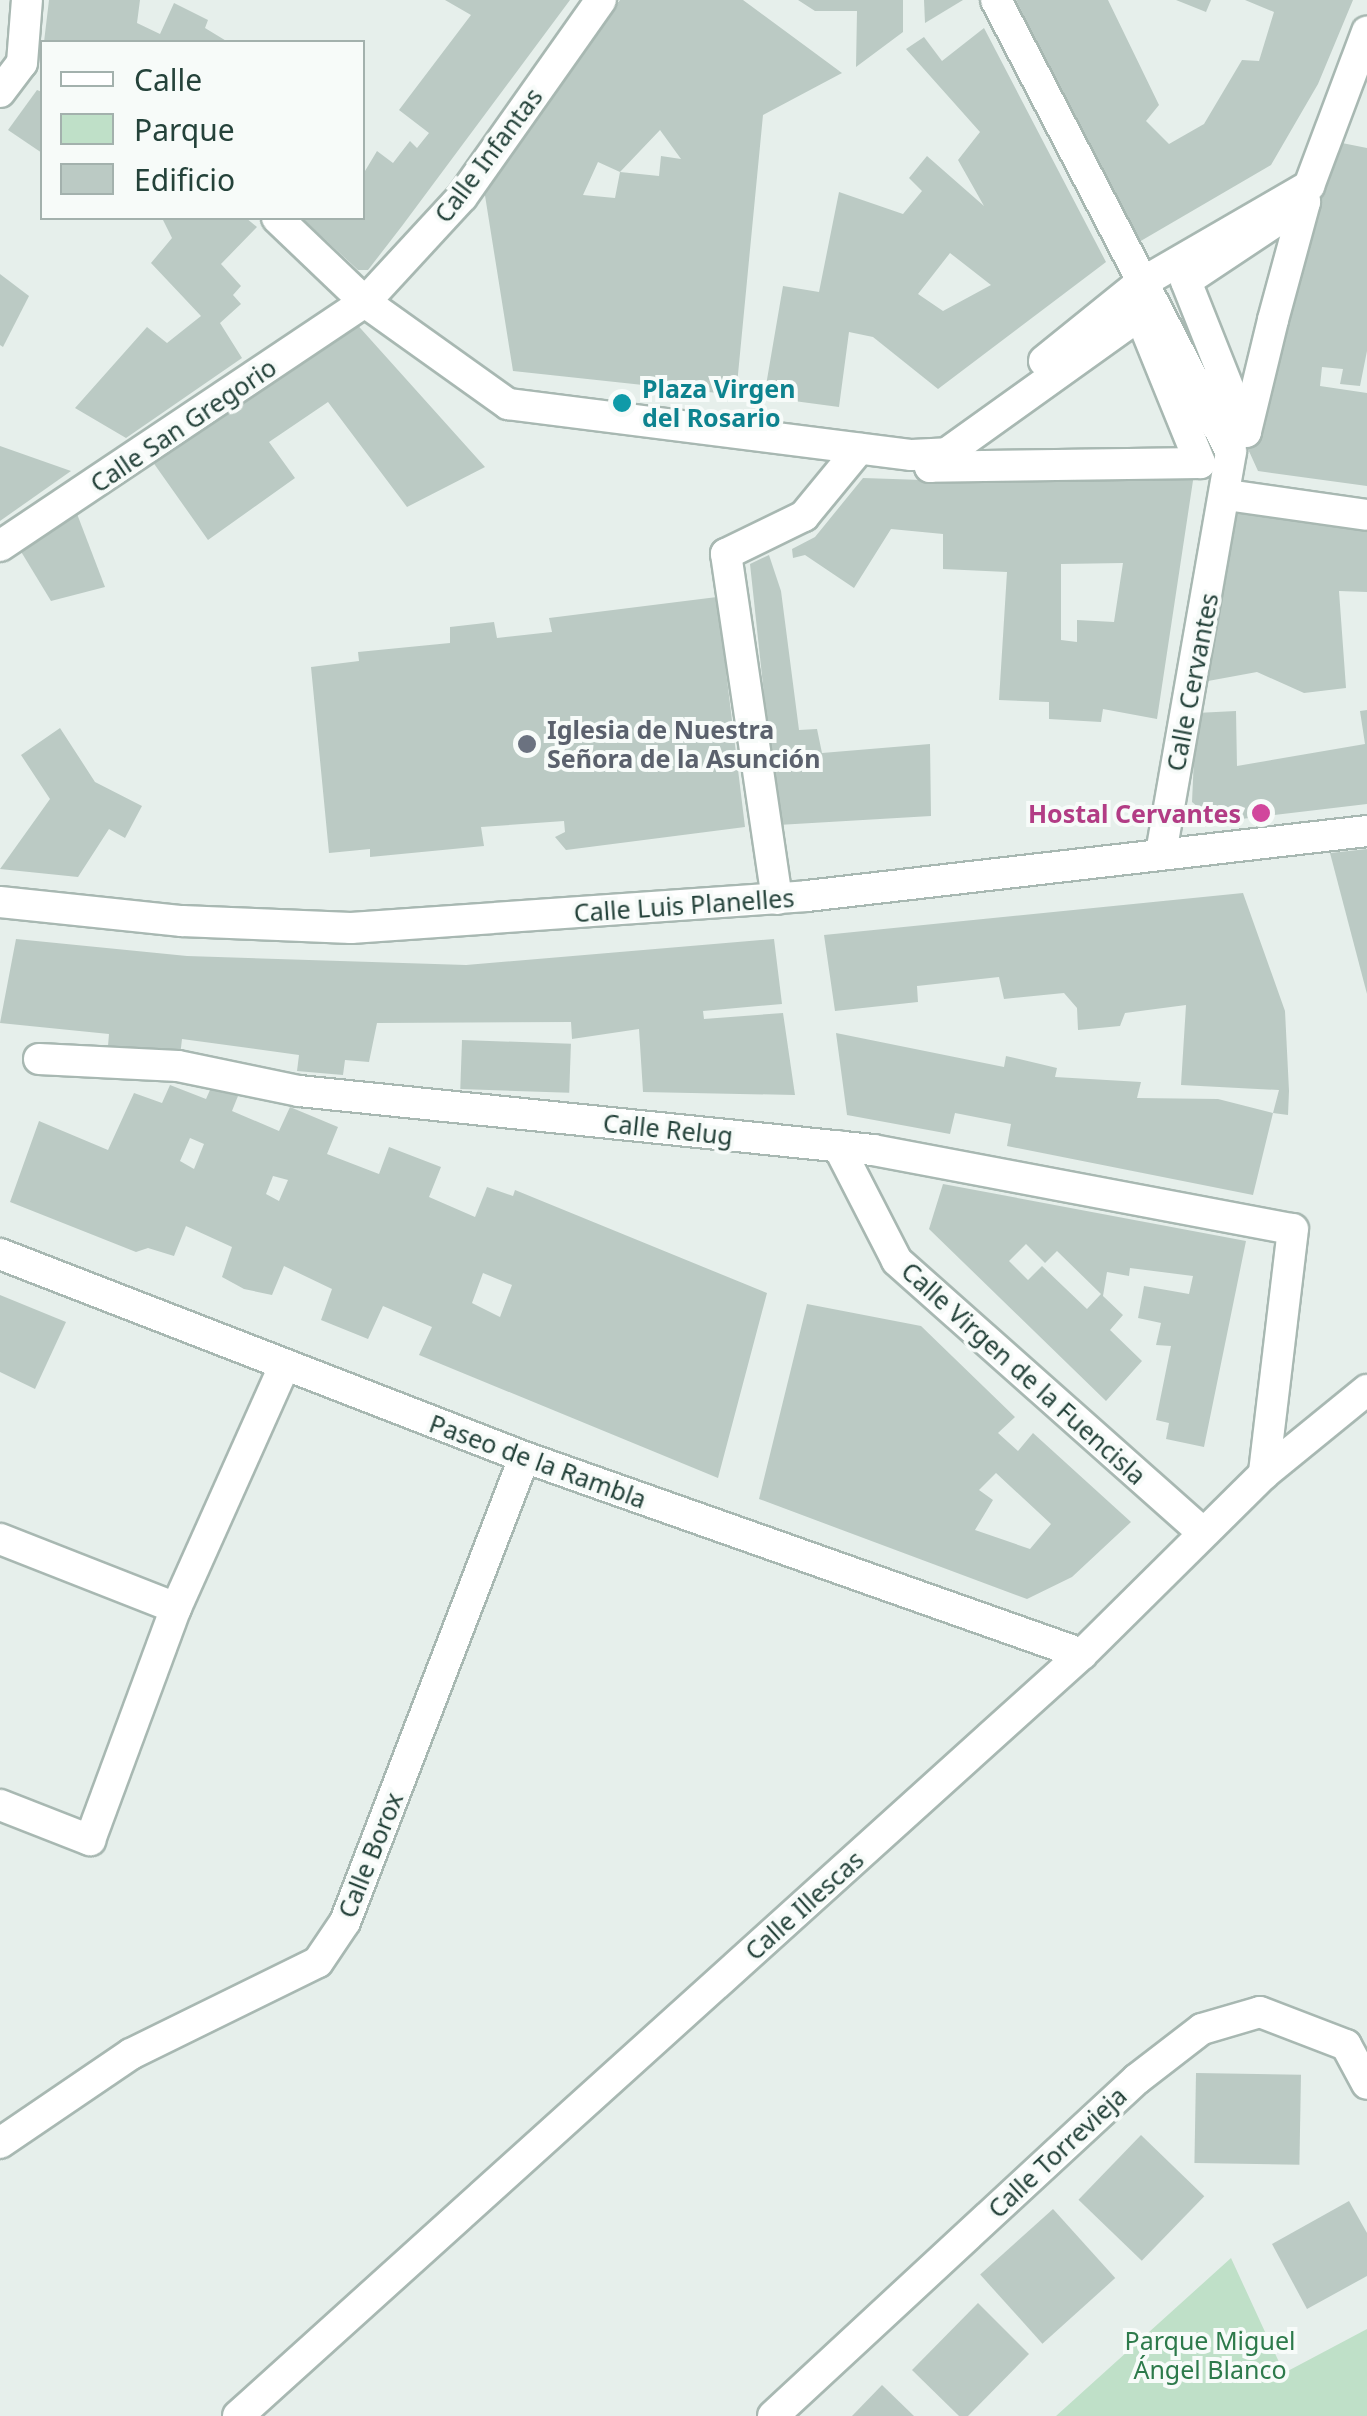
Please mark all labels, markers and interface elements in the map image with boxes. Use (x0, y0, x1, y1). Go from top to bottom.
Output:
legend (40, 40, 365, 220)
text: Calle (134, 59, 202, 100)
street label: Calle Infantas (428, 82, 548, 228)
text: Parque (134, 109, 235, 150)
text: Edificio (134, 159, 235, 200)
street label: Calle San Gregorio (84, 352, 282, 498)
place label: Plaza Virgen del Rosario (642, 374, 795, 433)
marker: Plaza Virgen del Rosario (611, 392, 633, 414)
street label: Calle Cervantes (1160, 590, 1224, 774)
place label: Iglesia de Nuestra Señora de la Asunción (547, 715, 820, 774)
marker: Iglesia de Nuestra Señora de la Asunción (516, 733, 538, 755)
place label: Hostal Cervantes (1028, 798, 1241, 828)
marker: Hostal Cervantes (1250, 802, 1272, 824)
street label: Calle Luis Planelles (573, 882, 795, 928)
street label: Calle Relug (602, 1107, 734, 1151)
street label: Calle Virgen de la Fuencisla (896, 1255, 1152, 1491)
street label: Paseo de la Rambla (425, 1408, 651, 1514)
street label: Calle Borox (331, 1788, 409, 1922)
street label: Calle Illescas (739, 1844, 869, 1966)
street label: Calle Torrevieja (982, 2080, 1132, 2224)
park label: Parque Miguel Ángel Blanco (1125, 2326, 1295, 2385)

